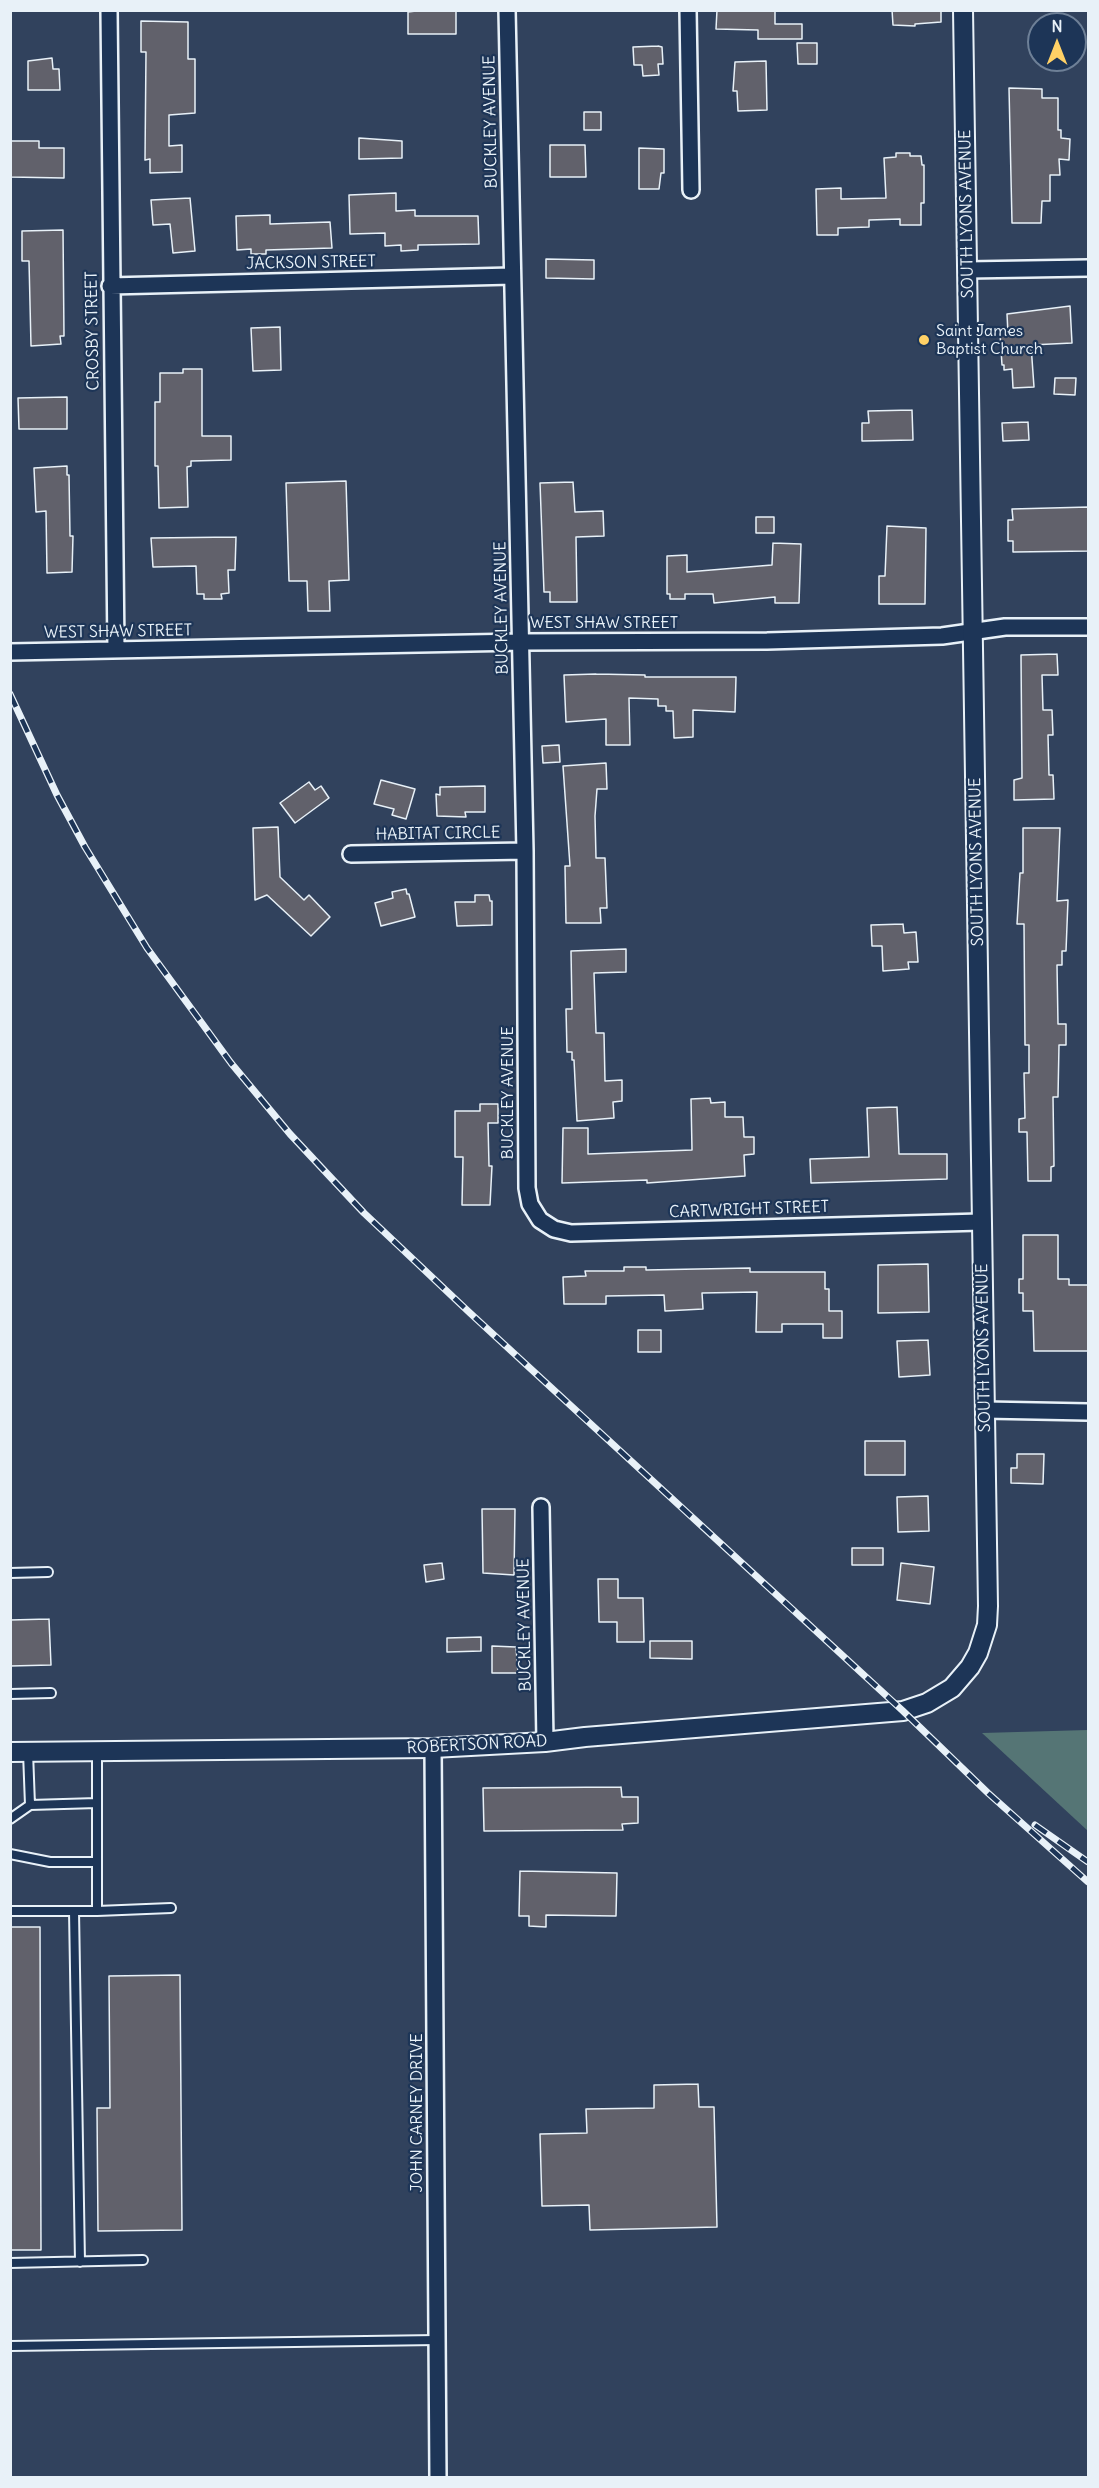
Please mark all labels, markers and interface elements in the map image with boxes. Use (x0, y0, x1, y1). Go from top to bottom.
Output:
north arrow (1027, 12, 1087, 72)
text: N (1051, 16, 1063, 36)
street label: BUCKLEY AVENUE (480, 55, 502, 189)
street label: SOUTH LYONS AVENUE (956, 130, 978, 298)
street label: JACKSON STREET (246, 252, 376, 274)
street label: CROSBY STREET (82, 271, 104, 391)
place label: Saint James Baptist Church (936, 321, 1043, 359)
marker: Saint James Baptist Church (917, 333, 931, 347)
street label: BUCKLEY AVENUE (491, 541, 513, 675)
street label: WEST SHAW STREET (530, 613, 678, 633)
street label: WEST SHAW STREET (44, 621, 192, 643)
street label: SOUTH LYONS AVENUE (966, 778, 988, 946)
street label: HABITAT CIRCLE (375, 823, 501, 845)
street label: BUCKLEY AVENUE (498, 1026, 518, 1160)
street label: CARTWRIGHT STREET (669, 1198, 829, 1222)
street label: SOUTH LYONS AVENUE (973, 1264, 995, 1432)
street label: BUCKLEY AVENUE (514, 1558, 536, 1692)
street label: ROBERTSON ROAD (406, 1732, 548, 1758)
street label: JOHN CARNEY DRIVE (407, 2033, 427, 2193)

